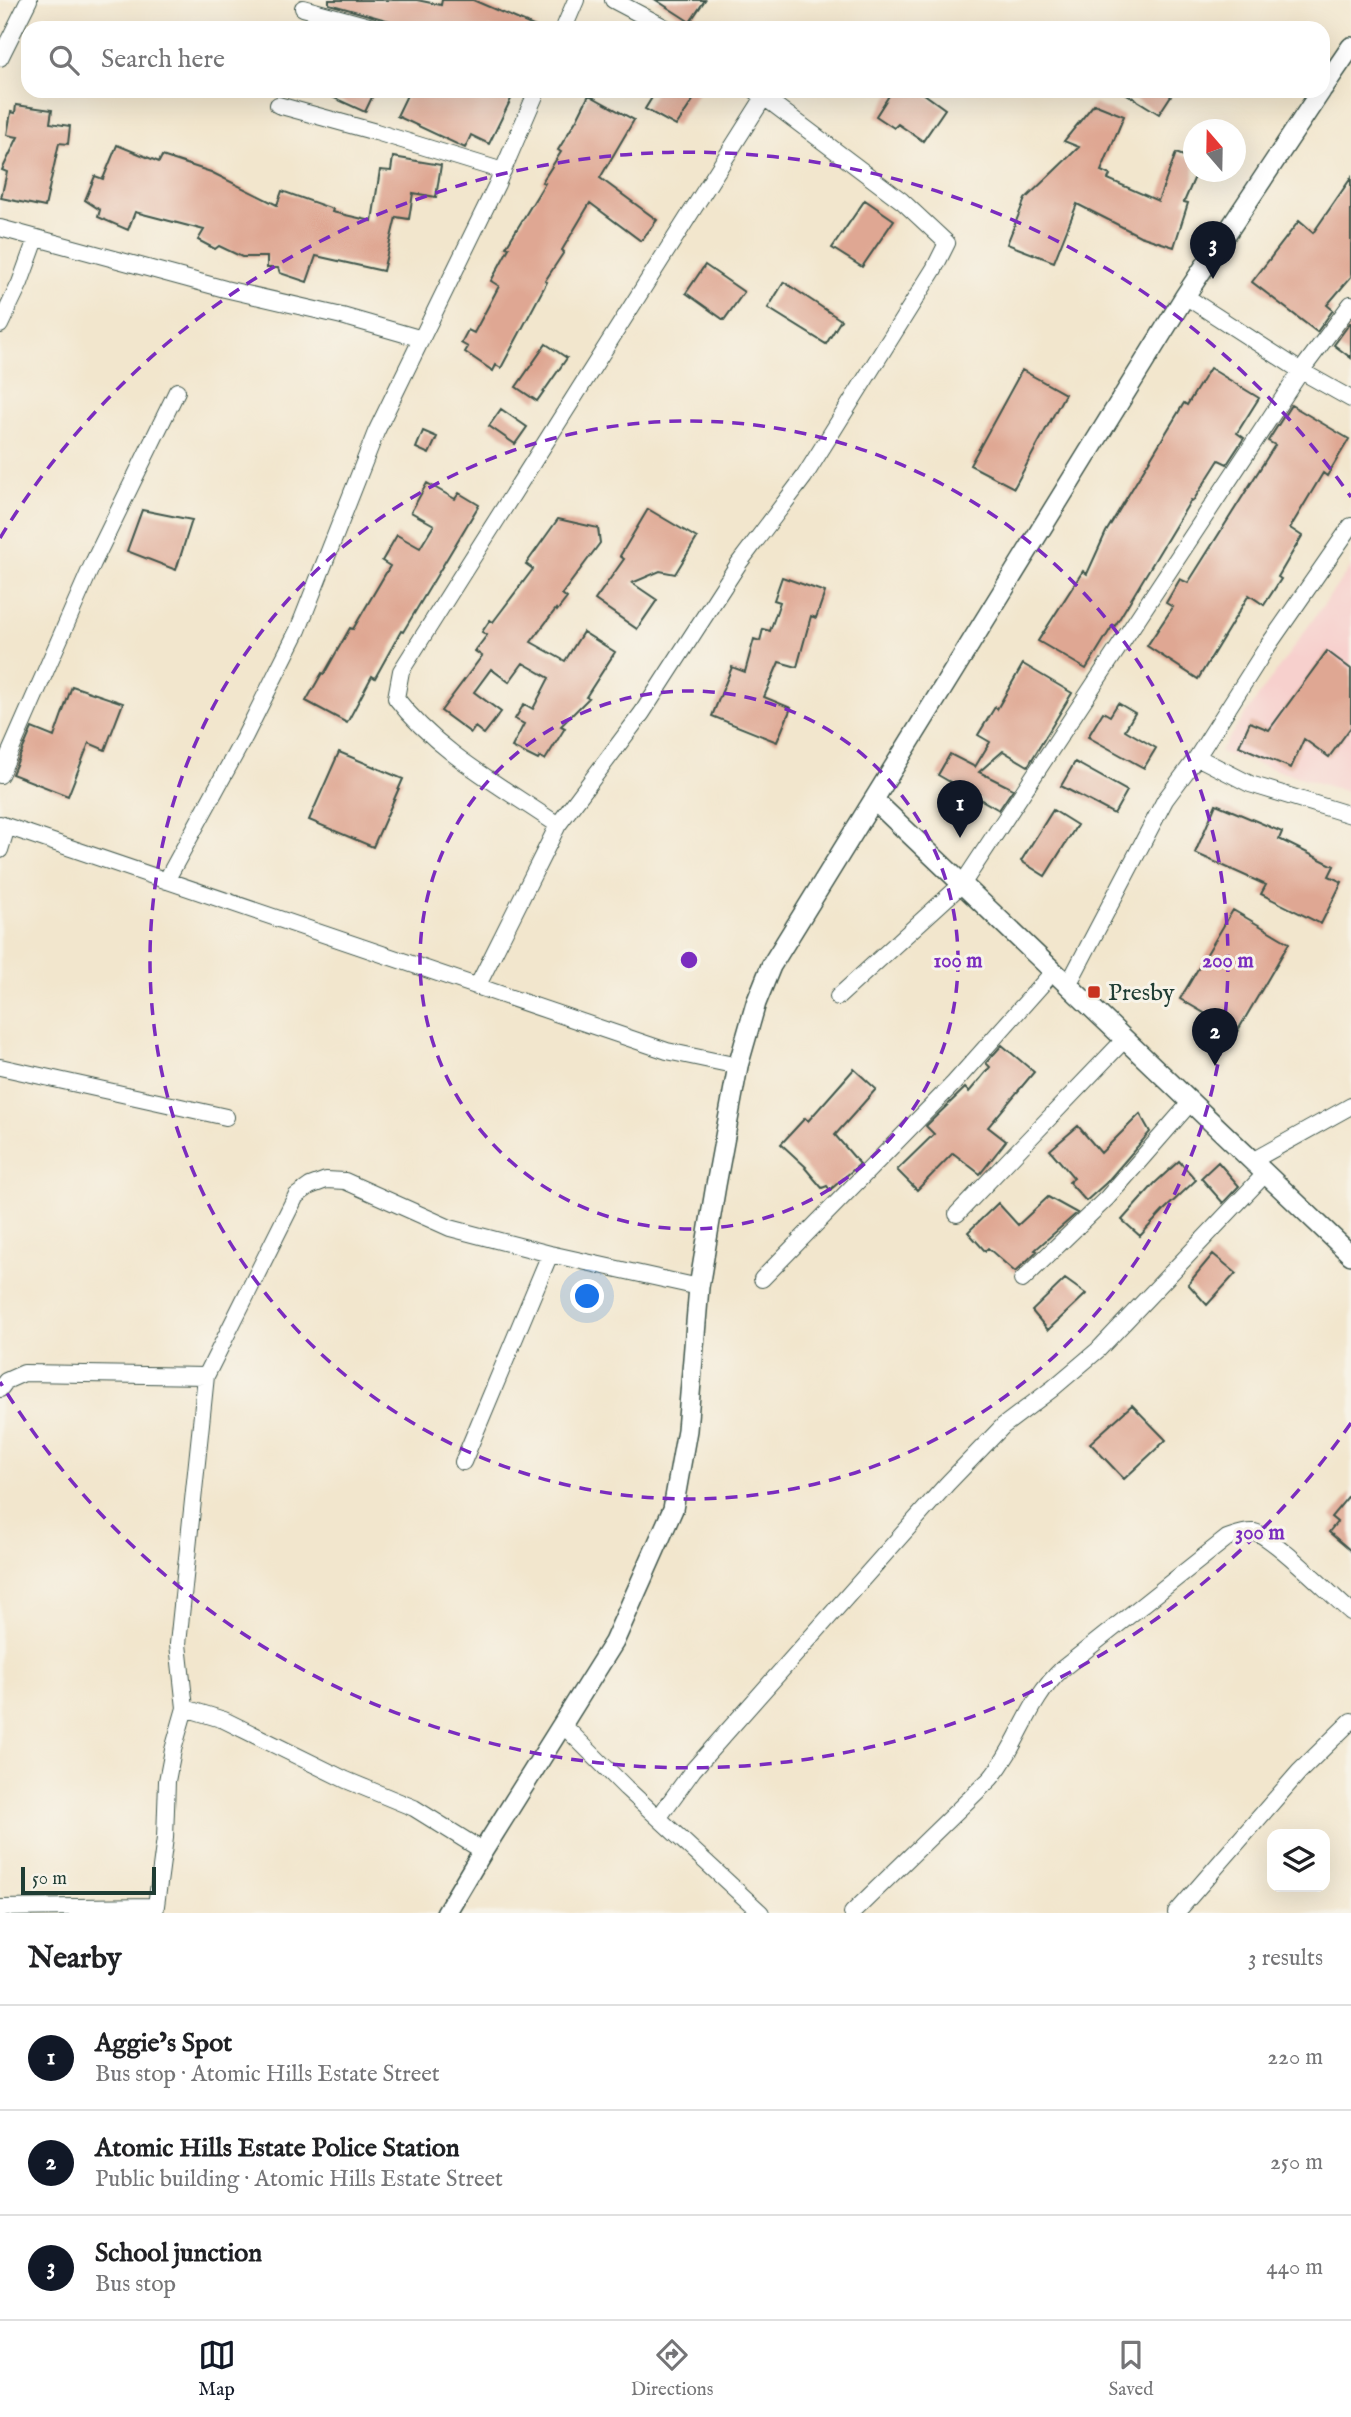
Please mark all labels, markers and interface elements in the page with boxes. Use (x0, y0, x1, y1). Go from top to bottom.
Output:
search box (21, 21, 1330, 98)
icon: search (45, 41, 83, 79)
text: Search here (101, 43, 225, 76)
north arrow (1183, 119, 1246, 182)
pin: 3 (1190, 221, 1236, 279)
pin: 1 (937, 780, 983, 838)
centre of rings (677, 948, 701, 972)
text: 100 m (933, 948, 983, 975)
text: 200 m (1202, 948, 1254, 975)
place label: Presby (1108, 978, 1175, 1009)
marker: Presby (1086, 984, 1102, 1000)
pin: 2 (1192, 1008, 1238, 1066)
your location (570, 1279, 604, 1313)
text: 300 m (1235, 1520, 1285, 1547)
map controls (1267, 1829, 1330, 1892)
button: layers (1267, 1829, 1330, 1892)
scale bar (21, 1864, 156, 1896)
text: 50 m (32, 1867, 67, 1891)
text: Nearby (28, 1940, 121, 1978)
text: 3 results (1248, 1944, 1323, 1973)
text: Aggie’s Spot (95, 2027, 232, 2060)
text: 1 (47, 2043, 55, 2072)
text: 220 m (1267, 2043, 1323, 2072)
text: Bus stop · Atomic Hills Estate Street (95, 2060, 440, 2089)
text: Atomic Hills Estate Police Station (95, 2132, 460, 2165)
text: 2 (46, 2148, 56, 2177)
text: 250 m (1270, 2148, 1323, 2177)
text: Public building · Atomic Hills Estate Street (95, 2165, 503, 2194)
text: School junction (95, 2237, 262, 2270)
text: 3 (47, 2253, 55, 2282)
text: 440 m (1266, 2253, 1323, 2282)
text: Bus stop (95, 2270, 176, 2299)
tab: Map (198, 2336, 236, 2402)
tab: Directions (631, 2336, 713, 2402)
tab: Saved (1108, 2336, 1153, 2402)

